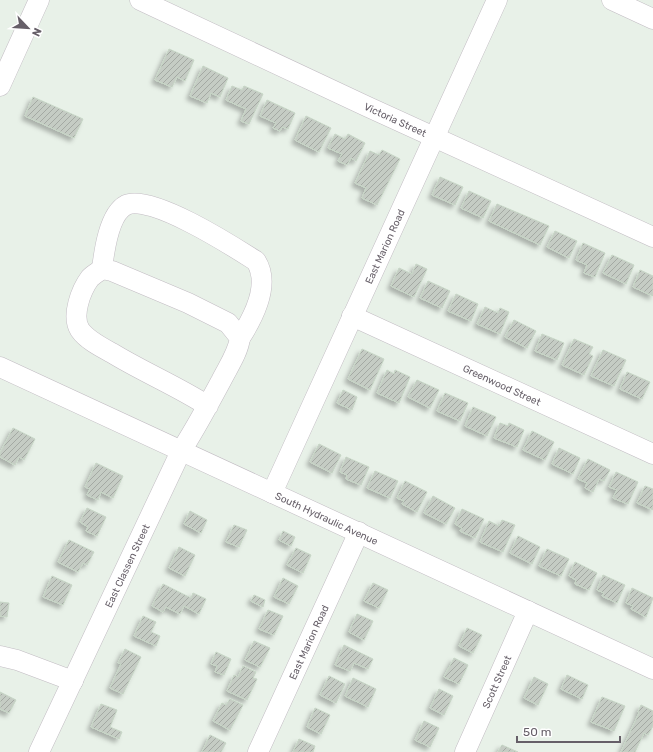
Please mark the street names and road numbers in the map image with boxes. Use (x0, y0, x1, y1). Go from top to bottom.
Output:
street label: Victoria Street (362, 101, 428, 140)
street label: East Marion Road (363, 208, 408, 286)
street label: Greenwood Street (461, 363, 543, 409)
street label: South Hydraulic Avenue (273, 490, 380, 548)
street label: East Classen Street (103, 522, 153, 610)
street label: East Marion Road (287, 603, 332, 682)
street label: Scott Street (480, 654, 514, 710)

